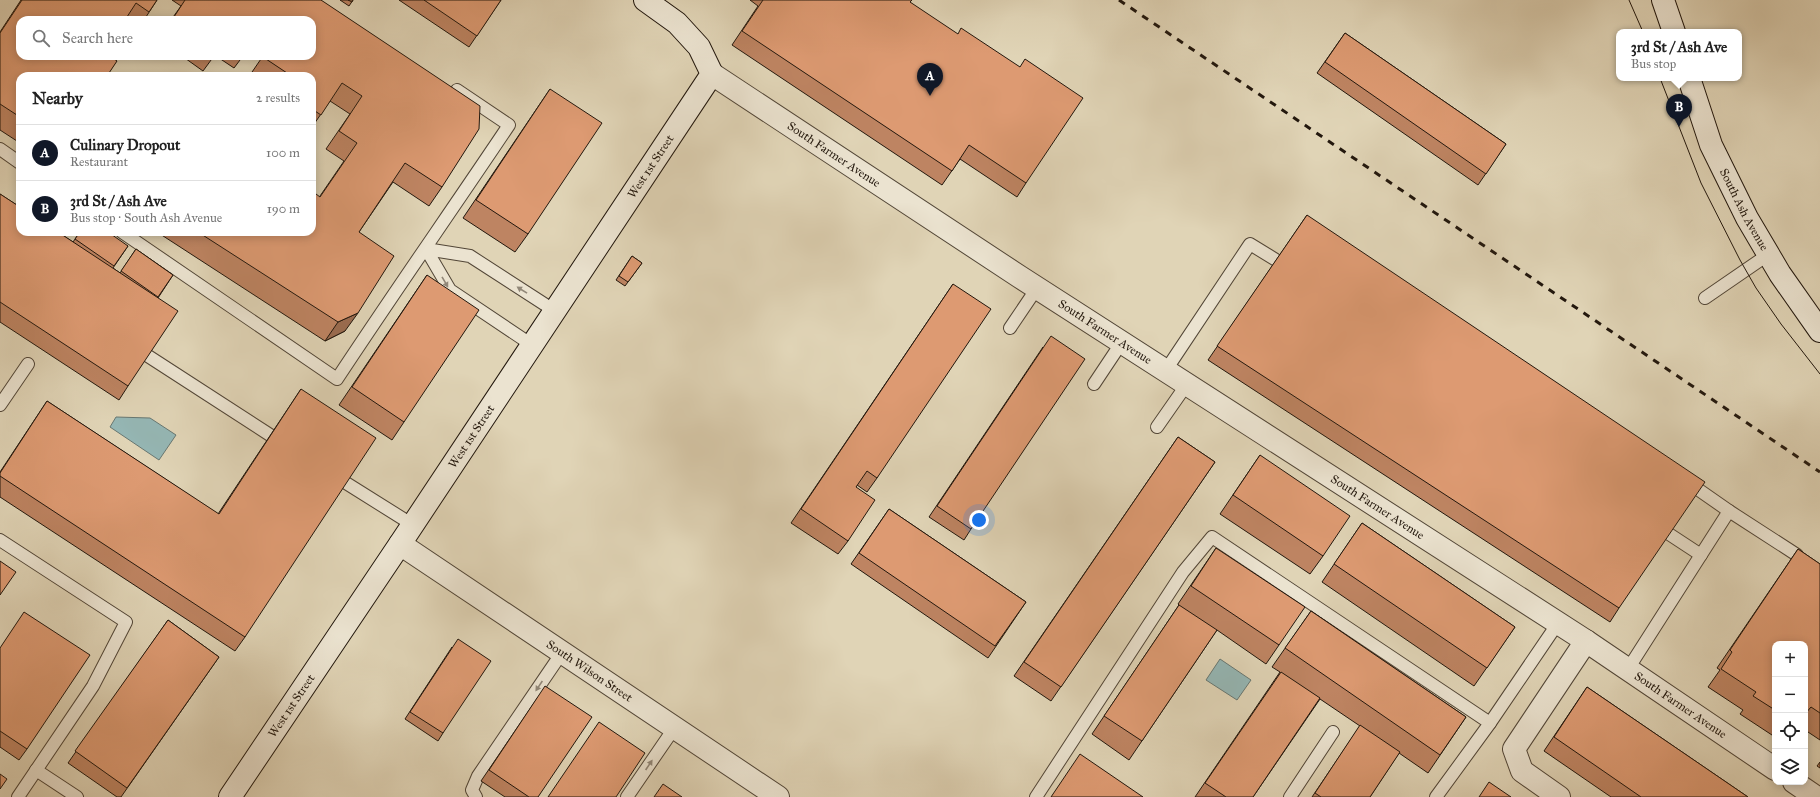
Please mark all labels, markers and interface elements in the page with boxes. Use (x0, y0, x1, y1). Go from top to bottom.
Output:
search box (16, 16, 316, 60)
icon: search (30, 27, 52, 49)
text: Search here (62, 29, 133, 47)
popup (1616, 29, 1742, 81)
text: 3rd St / Ash Ave (1631, 38, 1727, 56)
text: Bus stop (1631, 56, 1676, 72)
pin: A (917, 63, 943, 96)
text: Nearby (32, 88, 83, 109)
text: 2 results (256, 90, 300, 106)
pin: B (1666, 94, 1692, 127)
street label: South Farmer Avenue (785, 119, 883, 190)
street label: West 1st Street (625, 132, 677, 201)
text: Culinary Dropout (70, 136, 180, 154)
text: A (41, 145, 49, 161)
text: 100 m (266, 145, 300, 161)
text: Restaurant (70, 154, 128, 170)
street label: South Ash Avenue (1717, 166, 1772, 253)
text: 3rd St / Ash Ave (70, 192, 167, 210)
text: B (41, 201, 49, 217)
text: 190 m (267, 201, 300, 217)
text: Bus stop · South Ash Avenue (70, 210, 222, 226)
one-way arrow (442, 277, 449, 288)
one-way arrow (516, 286, 528, 293)
street label: South Farmer Avenue (1056, 297, 1154, 367)
street label: West 1st Street (445, 401, 498, 471)
street label: South Farmer Avenue (1328, 472, 1427, 542)
your location (969, 510, 989, 530)
street label: South Wilson Street (544, 637, 636, 705)
map controls (1772, 641, 1808, 785)
button: + (1772, 641, 1808, 677)
street label: South Farmer Avenue (1632, 669, 1729, 741)
street label: West 1st Street (265, 671, 318, 740)
button: − (1772, 677, 1808, 713)
one-way arrow (536, 680, 543, 692)
button: locate (1772, 713, 1808, 749)
button: layers (1772, 749, 1808, 785)
one-way arrow (645, 760, 653, 770)

